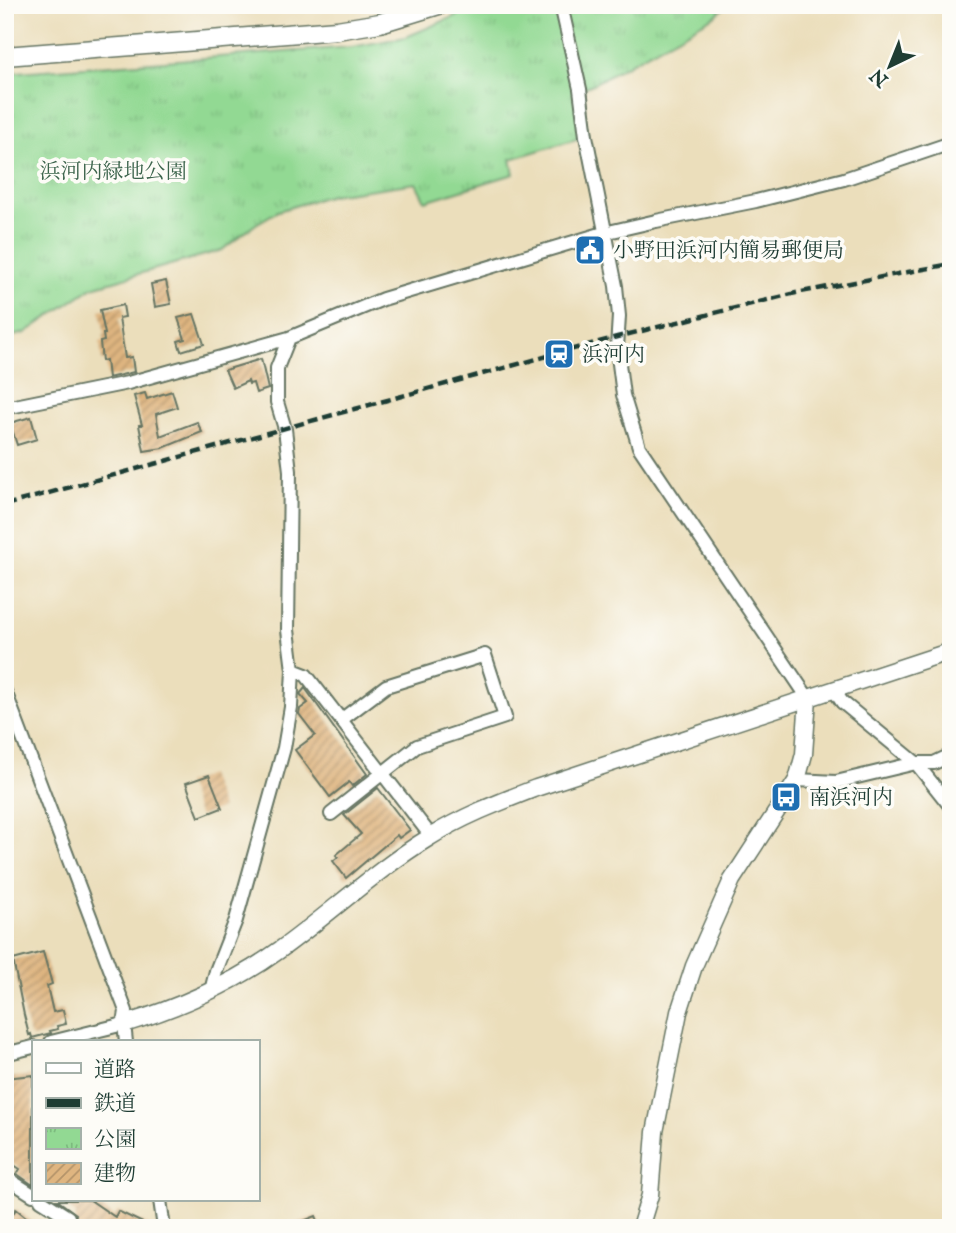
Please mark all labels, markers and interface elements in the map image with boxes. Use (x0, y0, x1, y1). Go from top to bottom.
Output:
north arrow (855, 32, 925, 102)
text: N (865, 62, 895, 92)
park label: 浜河内緑地公園 (40, 159, 187, 186)
public building icon: 小野田浜河内簡易郵便局 (573, 233, 607, 267)
place label: 小野田浜河内簡易郵便局 (613, 238, 844, 265)
station icon: 浜河内 (542, 337, 576, 371)
place label: 浜河内 (582, 342, 645, 369)
bus stop icon: 南浜河内 (769, 780, 803, 814)
place label: 南浜河内 (809, 785, 893, 812)
legend (32, 1040, 259, 1202)
text: 道路 (94, 1057, 136, 1084)
text: 鉄道 (94, 1091, 136, 1118)
text: 公園 (94, 1127, 136, 1154)
text: 建物 (94, 1161, 136, 1188)

